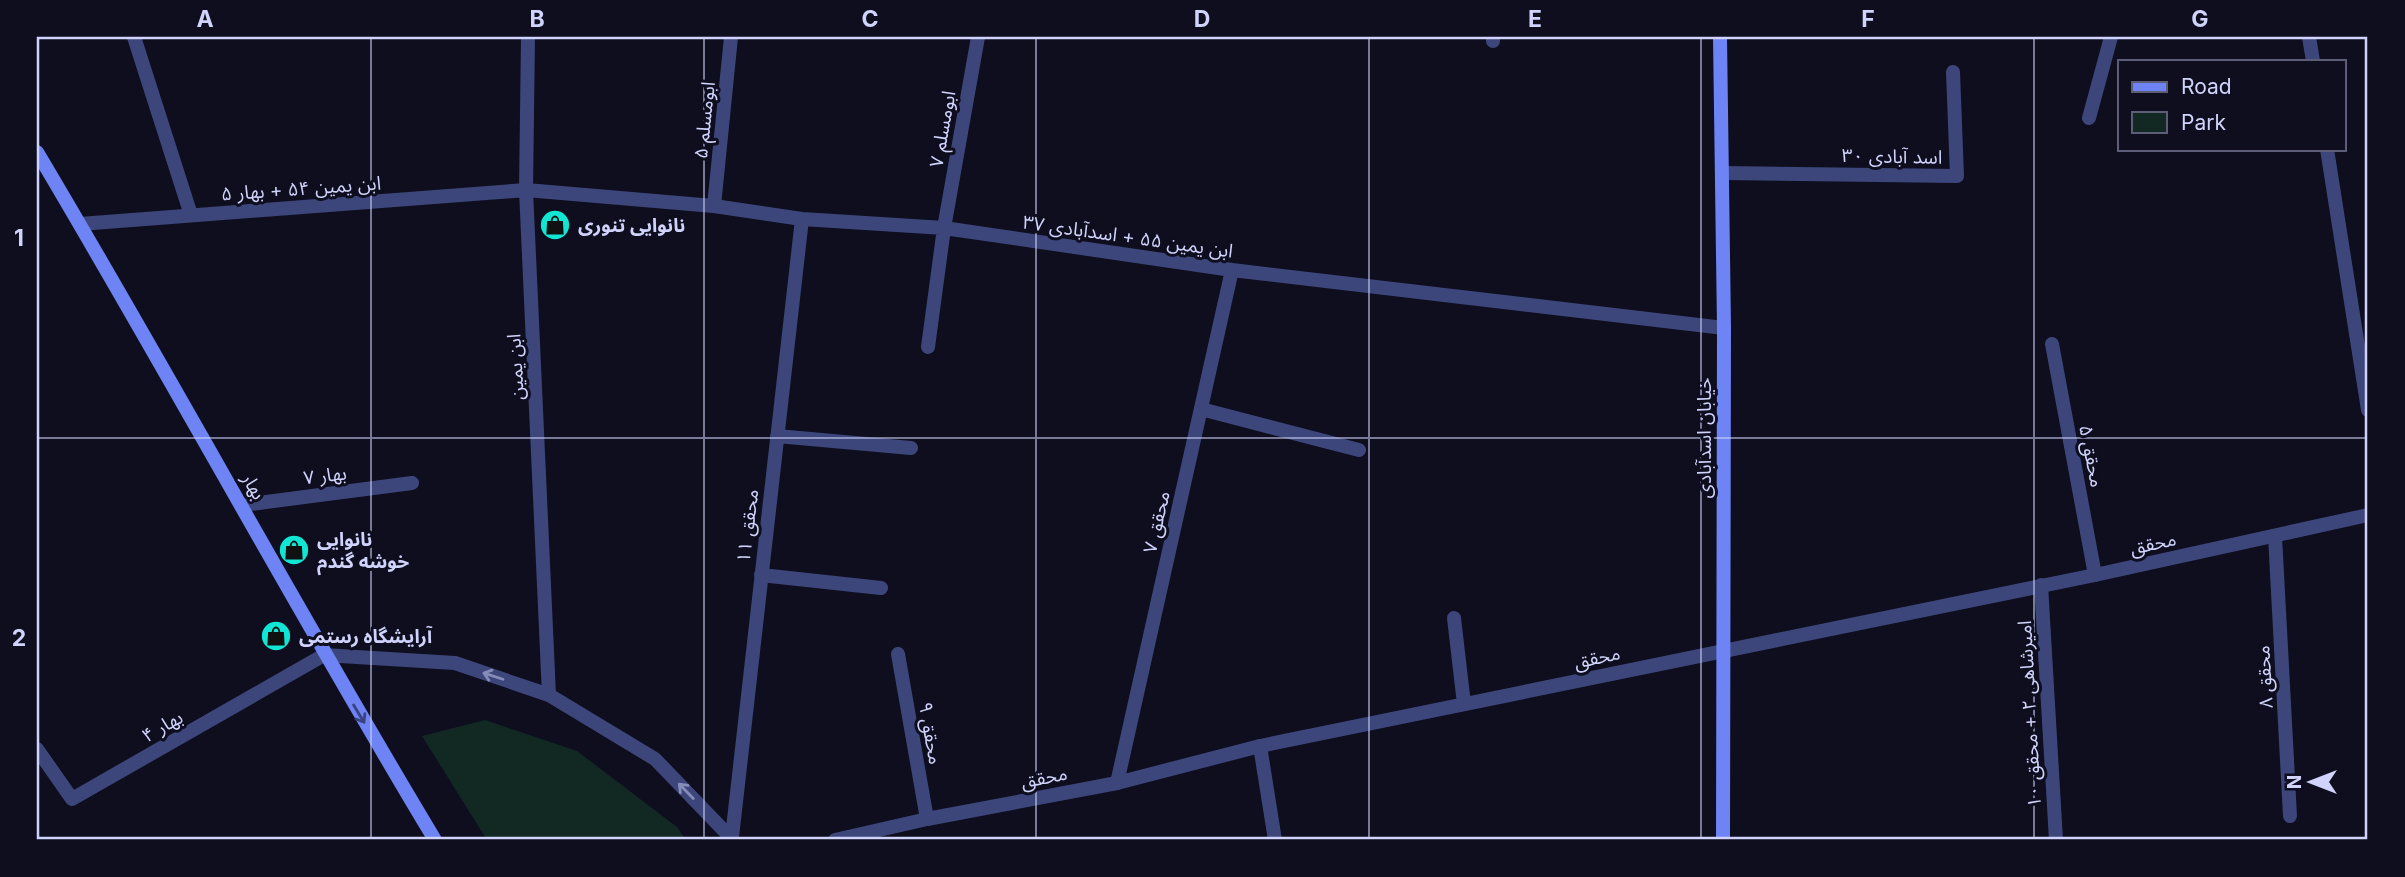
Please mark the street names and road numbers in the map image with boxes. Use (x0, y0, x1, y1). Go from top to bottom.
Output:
street label: ابومسلم ۵ (689, 80, 723, 160)
street label: ابومسلم ۷ (924, 89, 963, 170)
street label: اسد آبادی ۳۰ (1842, 144, 1942, 169)
street label: ابن یمین ۵۴ + بهار ۵ (220, 171, 382, 206)
street label: ابن یمین ۵۵ + اسدآبادی ۳۷ (1021, 210, 1235, 263)
street label: ابن یمین (502, 333, 529, 401)
street label: خیابان اسدآبادی (1693, 378, 1716, 498)
street label: محقق ۵ (2074, 423, 2109, 489)
street label: بهار ۷ (302, 461, 348, 490)
street label: بهار (236, 468, 270, 504)
street label: محقق ۱۱ (732, 488, 763, 564)
street label: محقق ۷ (1138, 489, 1175, 555)
street label: محقق (2128, 527, 2178, 560)
street label: امیرشاهی ۲ + محقق ۱۰ (2013, 620, 2046, 808)
street label: محقق (1572, 641, 1622, 674)
street label: محقق ۸ (2251, 645, 2278, 709)
street label: محقق ۹ (914, 700, 947, 766)
street label: بهار ۴ (138, 706, 187, 747)
street label: محقق (1019, 762, 1069, 793)

